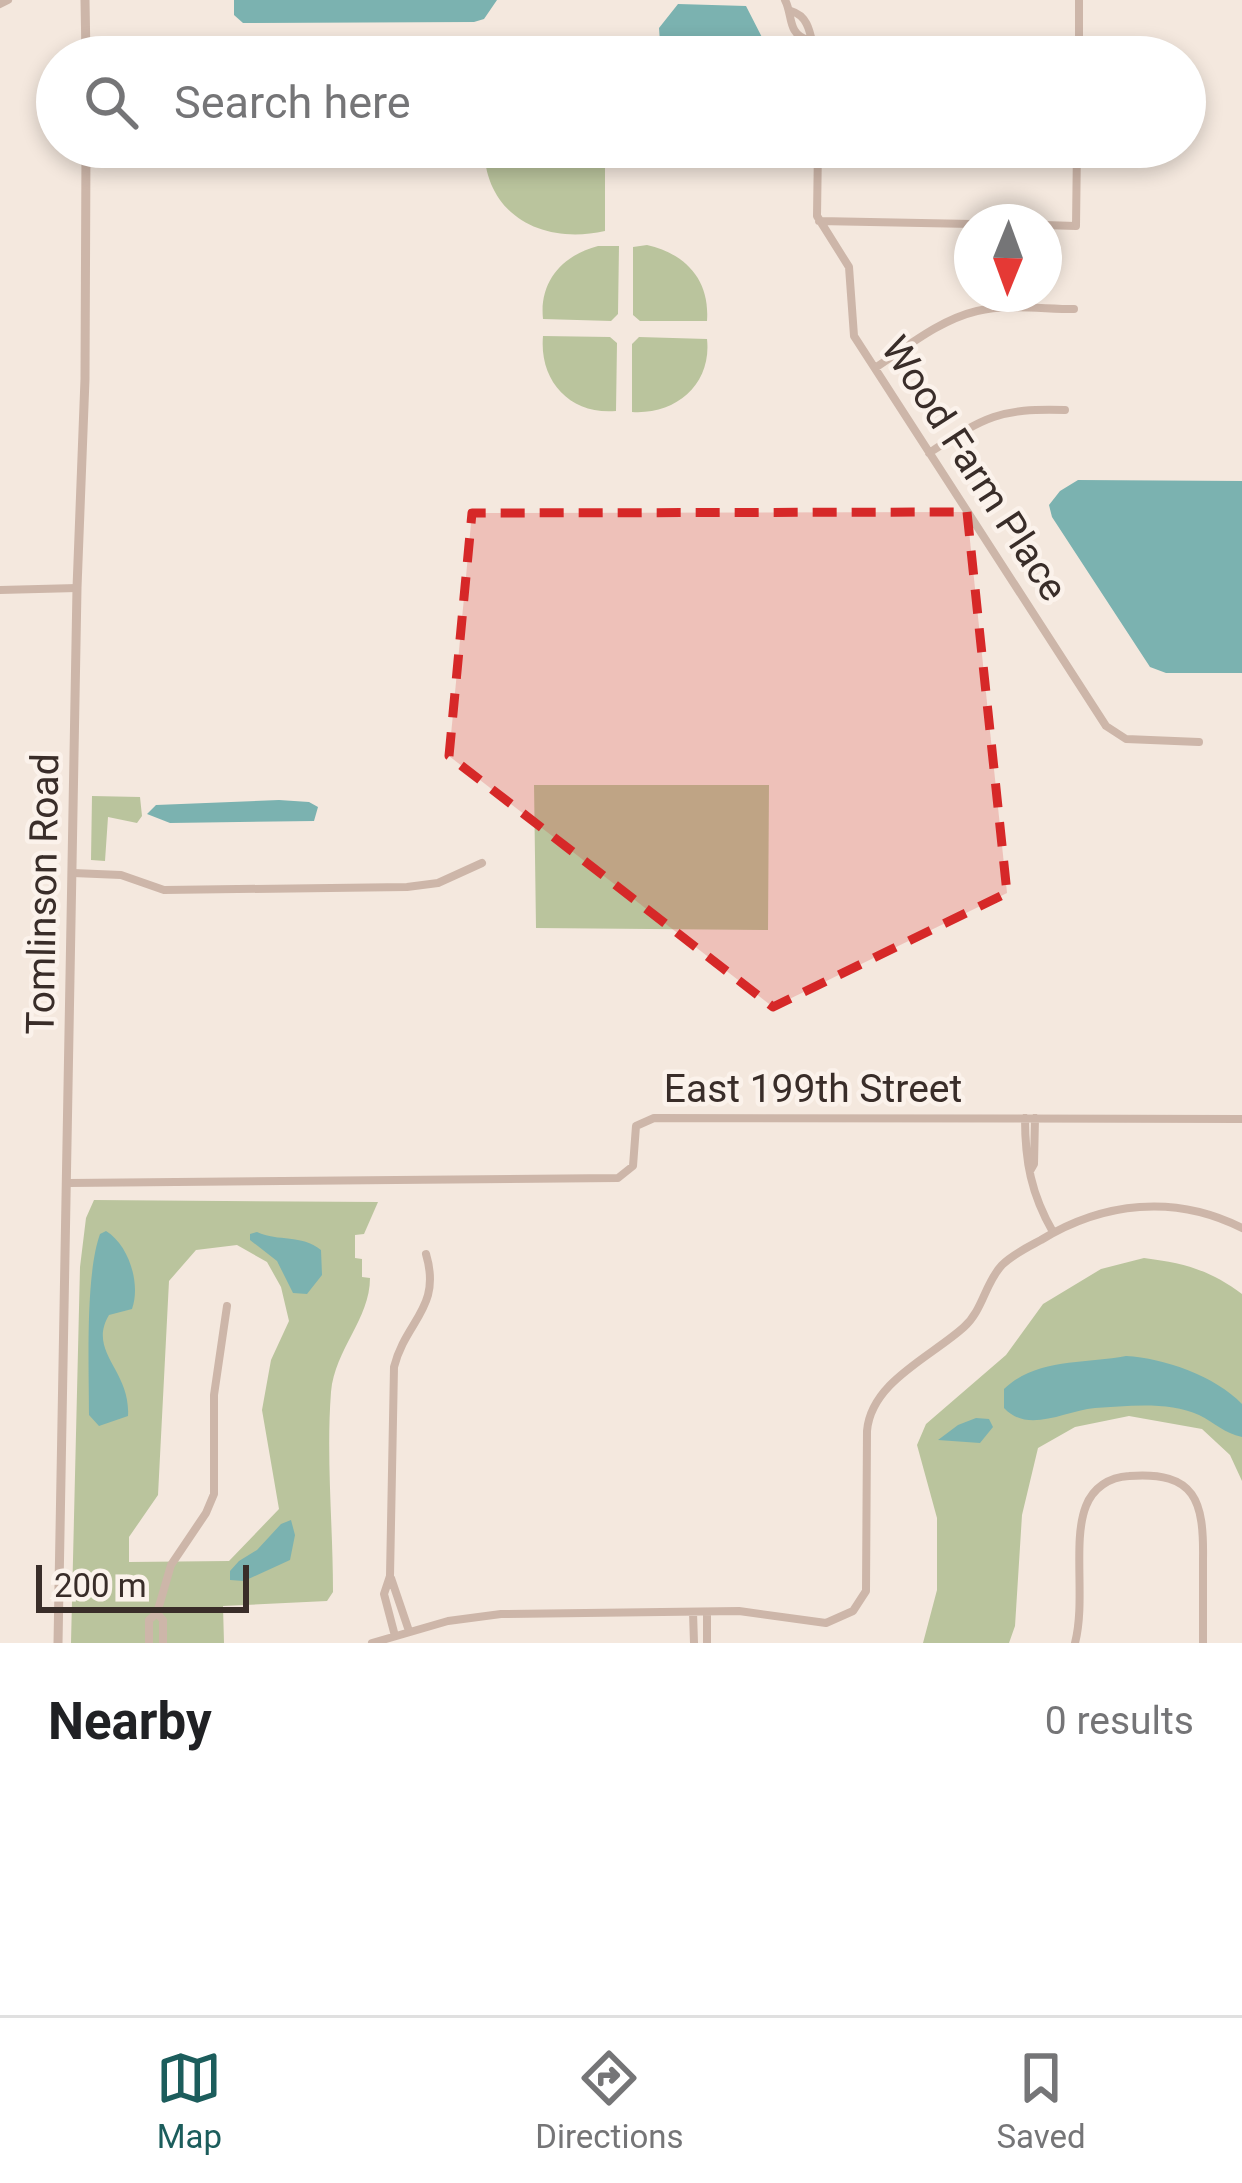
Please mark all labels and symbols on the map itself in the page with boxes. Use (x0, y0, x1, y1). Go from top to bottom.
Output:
north arrow (954, 204, 1062, 312)
street label: Wood Farm Place (872, 328, 1077, 609)
street label: Tomlinson Road (18, 753, 68, 1035)
street label: East 199th Street (664, 1066, 962, 1112)
scale bar (36, 1559, 249, 1612)

